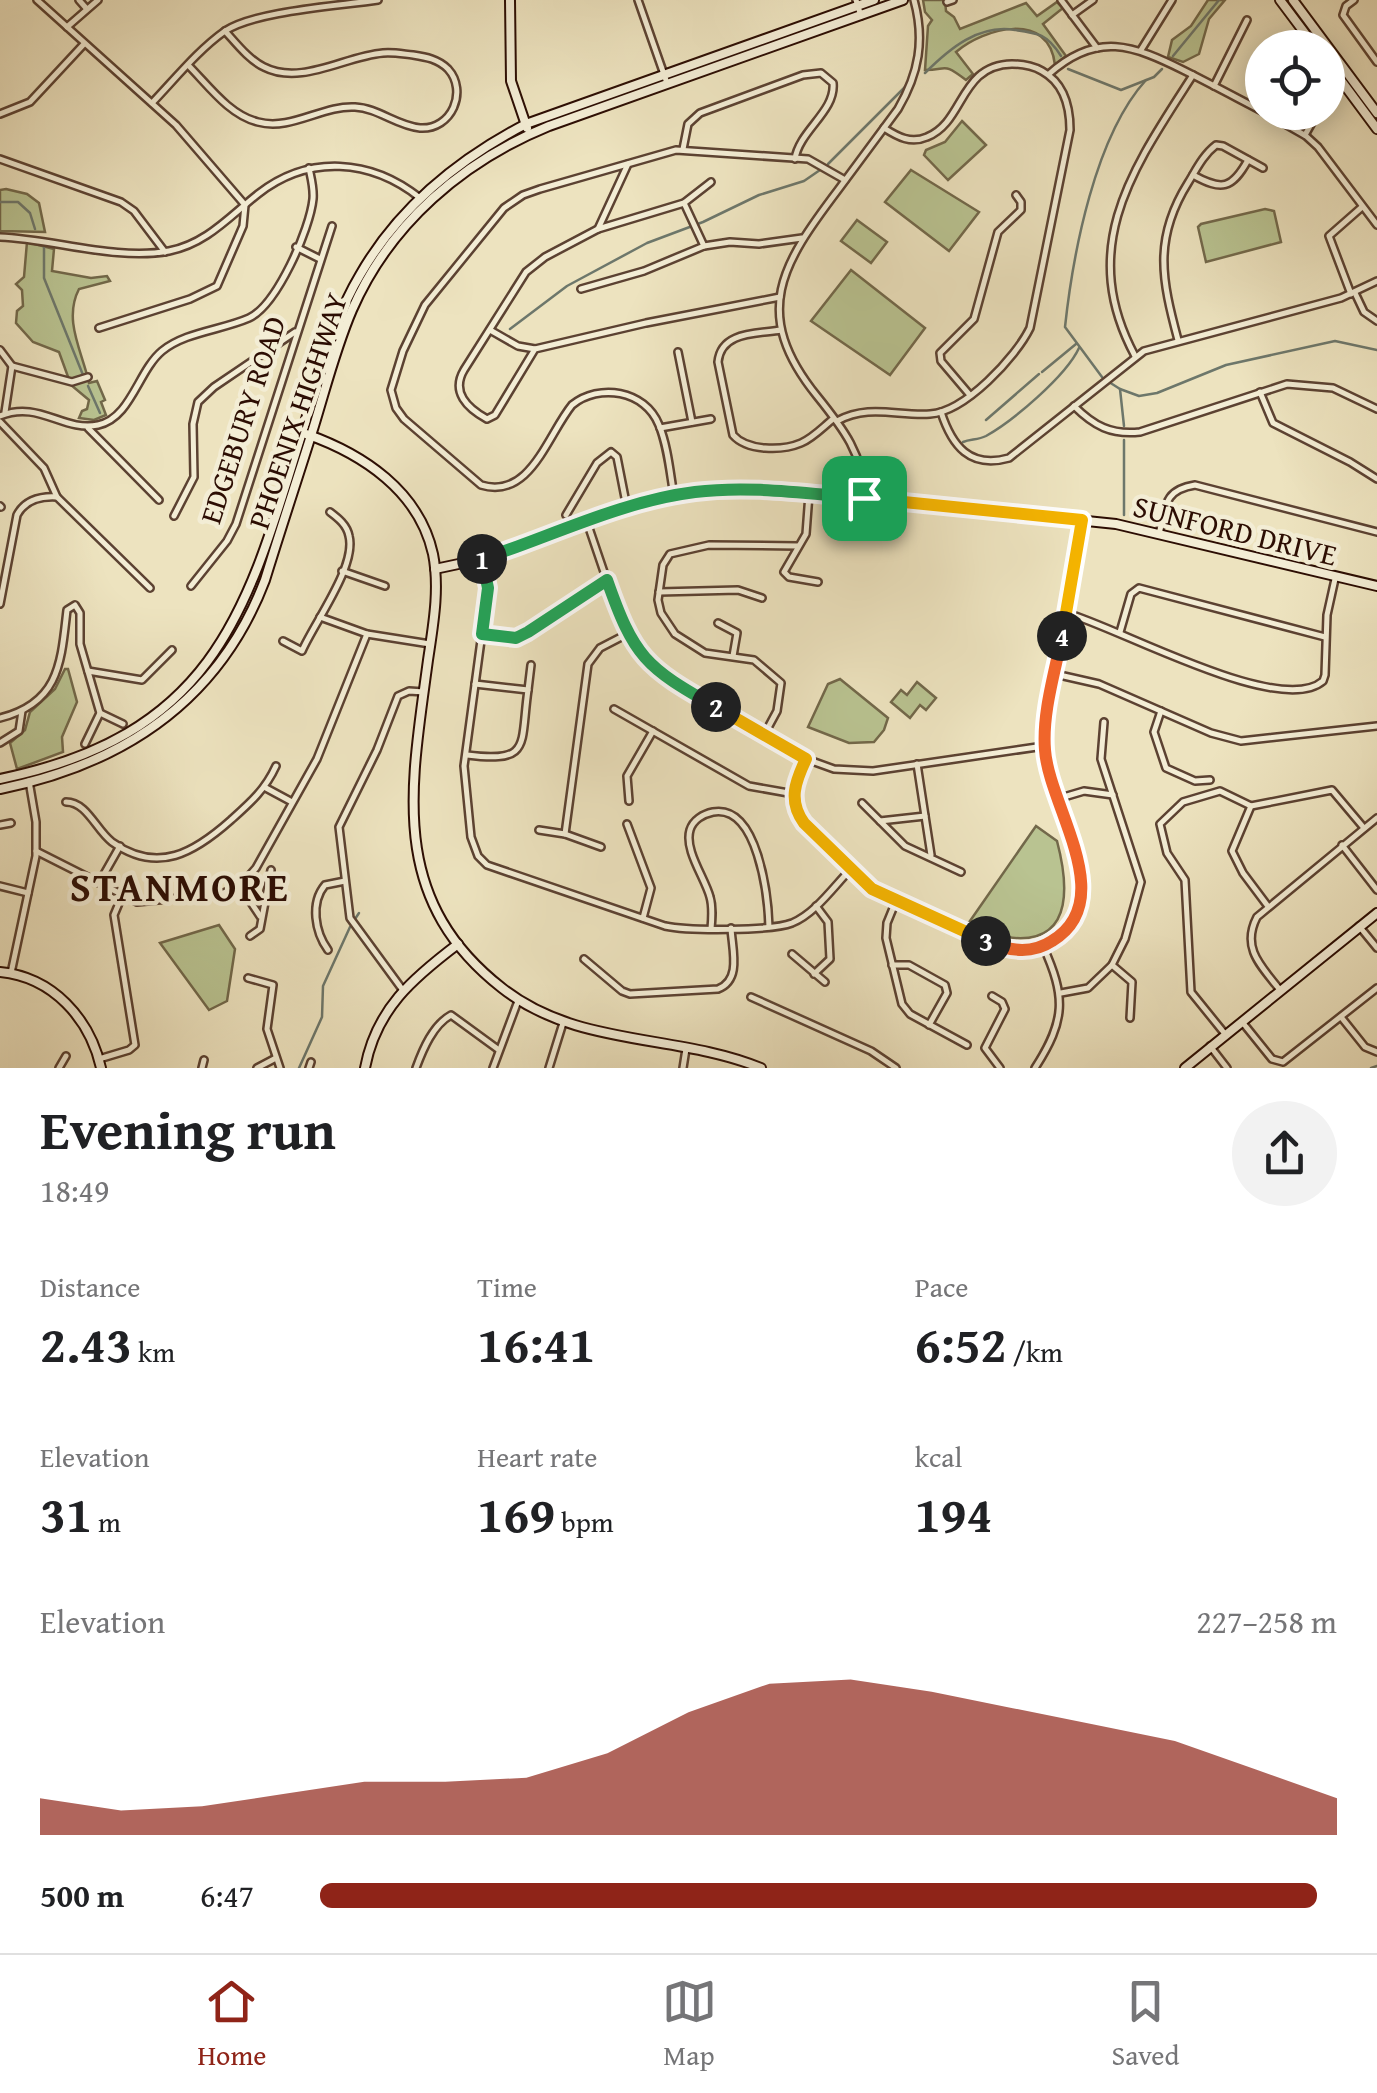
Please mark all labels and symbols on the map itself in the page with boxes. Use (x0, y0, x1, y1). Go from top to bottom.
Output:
street label: PHOENIX HIGHWAY (236, 287, 358, 535)
street label: EDGEBURY ROAD (188, 310, 296, 529)
pin (822, 456, 907, 541)
street label: SUNFORD DRIVE (1129, 483, 1342, 577)
pin: 1 (457, 534, 507, 584)
pin: 4 (1037, 611, 1087, 661)
pin: 2 (691, 682, 741, 732)
district label: STANMORE (70, 857, 290, 916)
pin: 3 (961, 916, 1011, 966)

